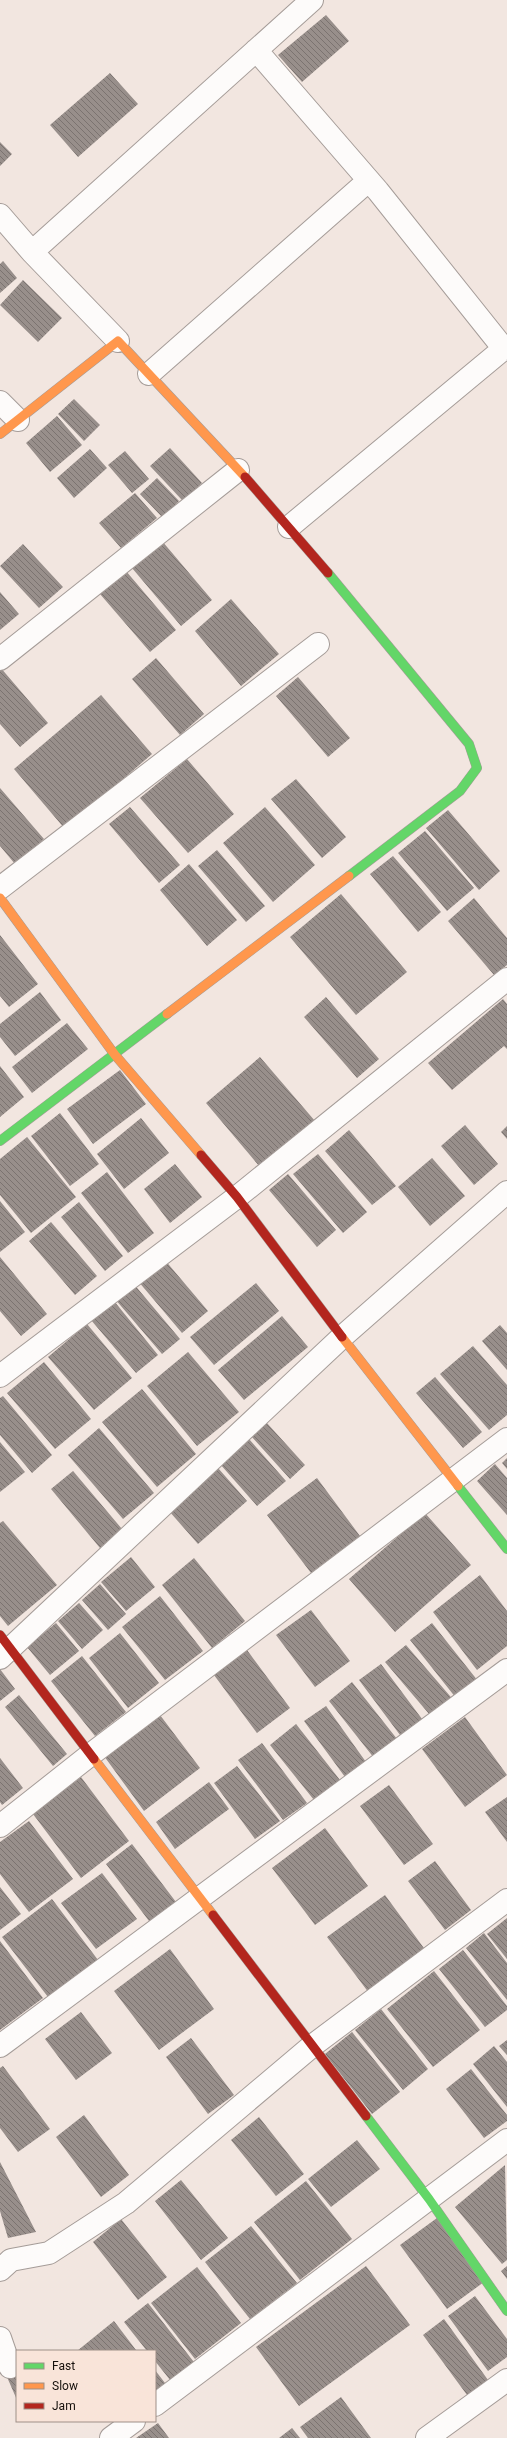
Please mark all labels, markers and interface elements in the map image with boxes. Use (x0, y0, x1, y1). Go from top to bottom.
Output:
legend (16, 2350, 156, 2422)
text: Fast (52, 2359, 75, 2373)
text: Slow (52, 2379, 78, 2393)
text: Jam (52, 2399, 76, 2413)

